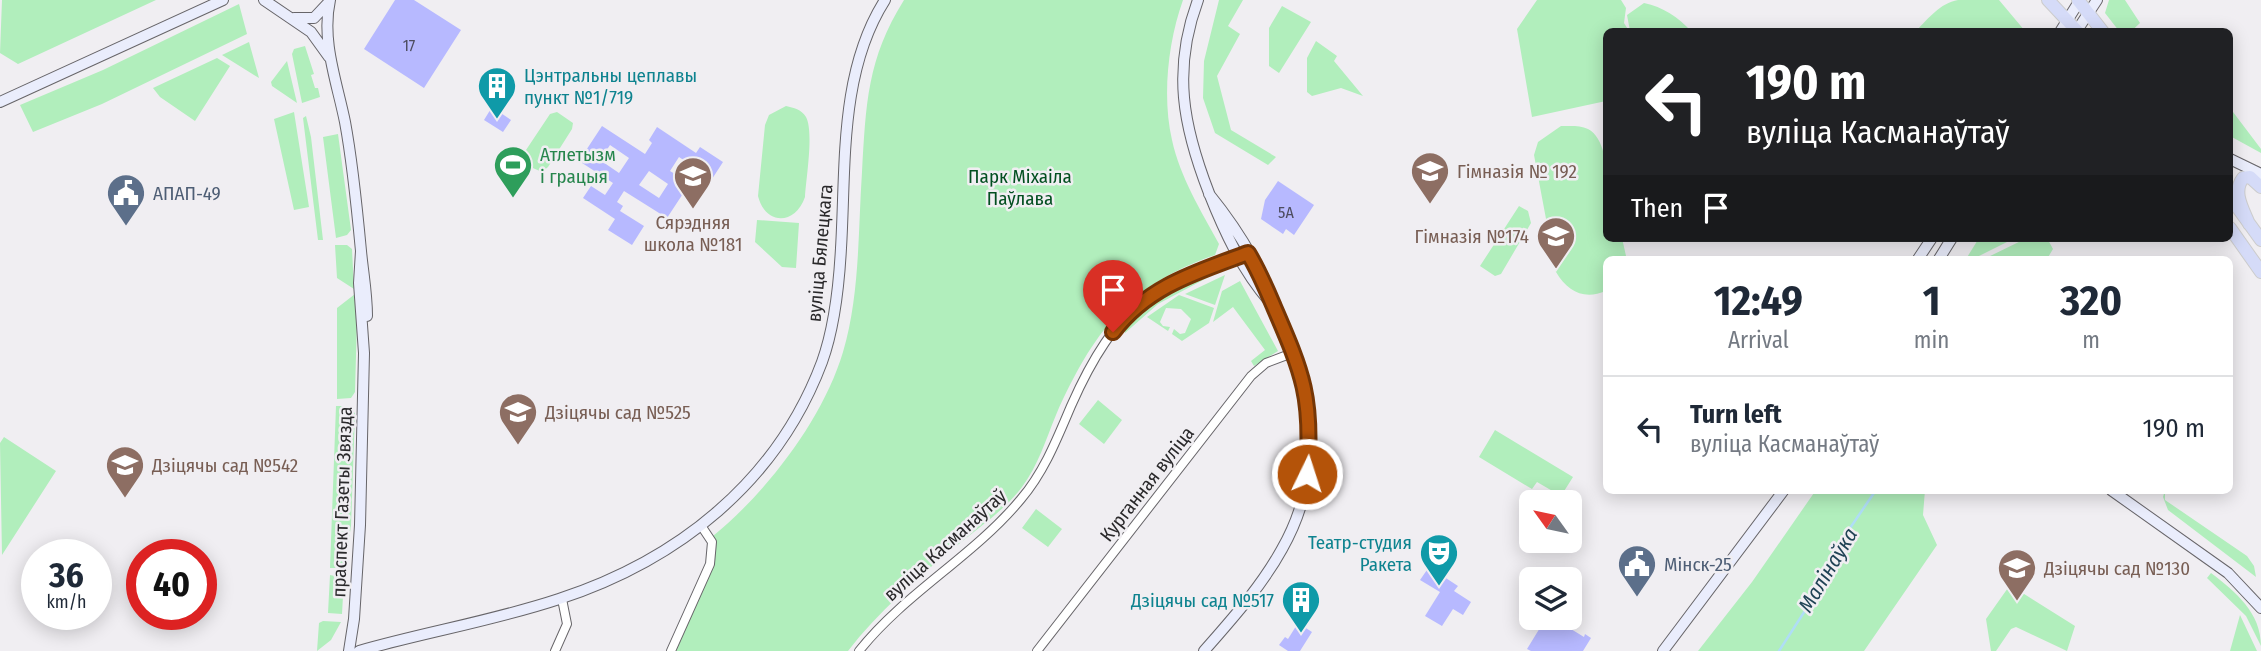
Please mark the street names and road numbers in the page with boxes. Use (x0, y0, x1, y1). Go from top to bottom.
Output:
street label: вуліца Бялецкага (803, 183, 837, 323)
street label: праспект Газеты Звязда (327, 406, 357, 598)
street label: Курганная вуліца (1095, 422, 1199, 546)
street label: вуліца Касманаўтаў (879, 484, 1011, 606)

